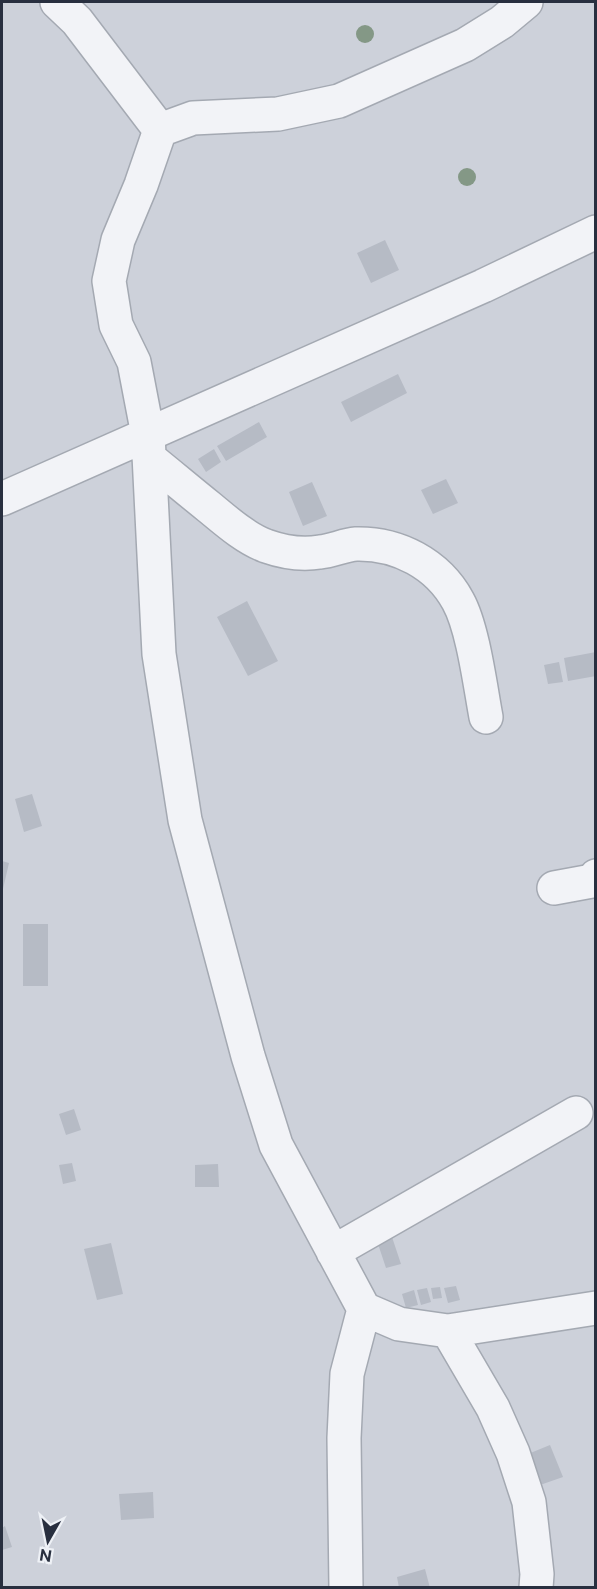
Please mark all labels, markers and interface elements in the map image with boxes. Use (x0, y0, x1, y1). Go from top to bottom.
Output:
north arrow (18, 1511, 78, 1571)
text: N (38, 1545, 53, 1566)

